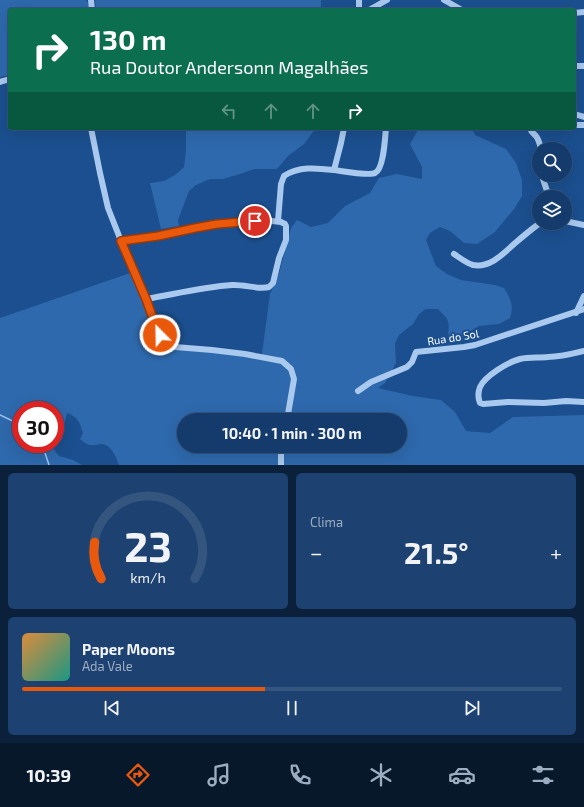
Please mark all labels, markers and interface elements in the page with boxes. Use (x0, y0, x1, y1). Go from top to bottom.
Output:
text: 130 m (90, 22, 166, 56)
icon: right (24, 24, 76, 76)
text: Rua Doutor Andersonn Magalhães (90, 56, 368, 78)
icon: left (218, 100, 240, 122)
icon: ahead (260, 100, 282, 122)
icon: ahead (302, 100, 324, 122)
icon: right (344, 100, 366, 122)
map controls (532, 142, 572, 230)
button: search (532, 142, 572, 182)
button: layers (532, 190, 572, 230)
pin (238, 204, 272, 238)
icon: arrive (244, 210, 266, 232)
position arrow (139, 314, 181, 356)
street label: Rua do Sol (426, 326, 481, 348)
speed limit sign: 30 (12, 401, 64, 453)
text: 10:40 · 1 min · 300 m (222, 424, 362, 442)
text: Clima (310, 514, 343, 530)
text: 23 (124, 520, 172, 570)
text: 21.5° (404, 534, 469, 570)
text: − (310, 539, 323, 565)
text: + (550, 539, 562, 565)
text: km/h (130, 569, 166, 586)
text: Paper Moons (82, 640, 175, 658)
text: Ada Vale (82, 658, 133, 674)
icon: previous (101, 697, 123, 719)
icon: pause (281, 697, 303, 719)
icon: next (461, 697, 483, 719)
icon: directions (124, 761, 152, 789)
icon: music (205, 761, 233, 789)
icon: phone (286, 761, 314, 789)
icon: climate (367, 761, 395, 789)
icon: car (448, 761, 476, 789)
icon: filters (529, 761, 557, 789)
text: 10:39 (27, 764, 71, 786)

